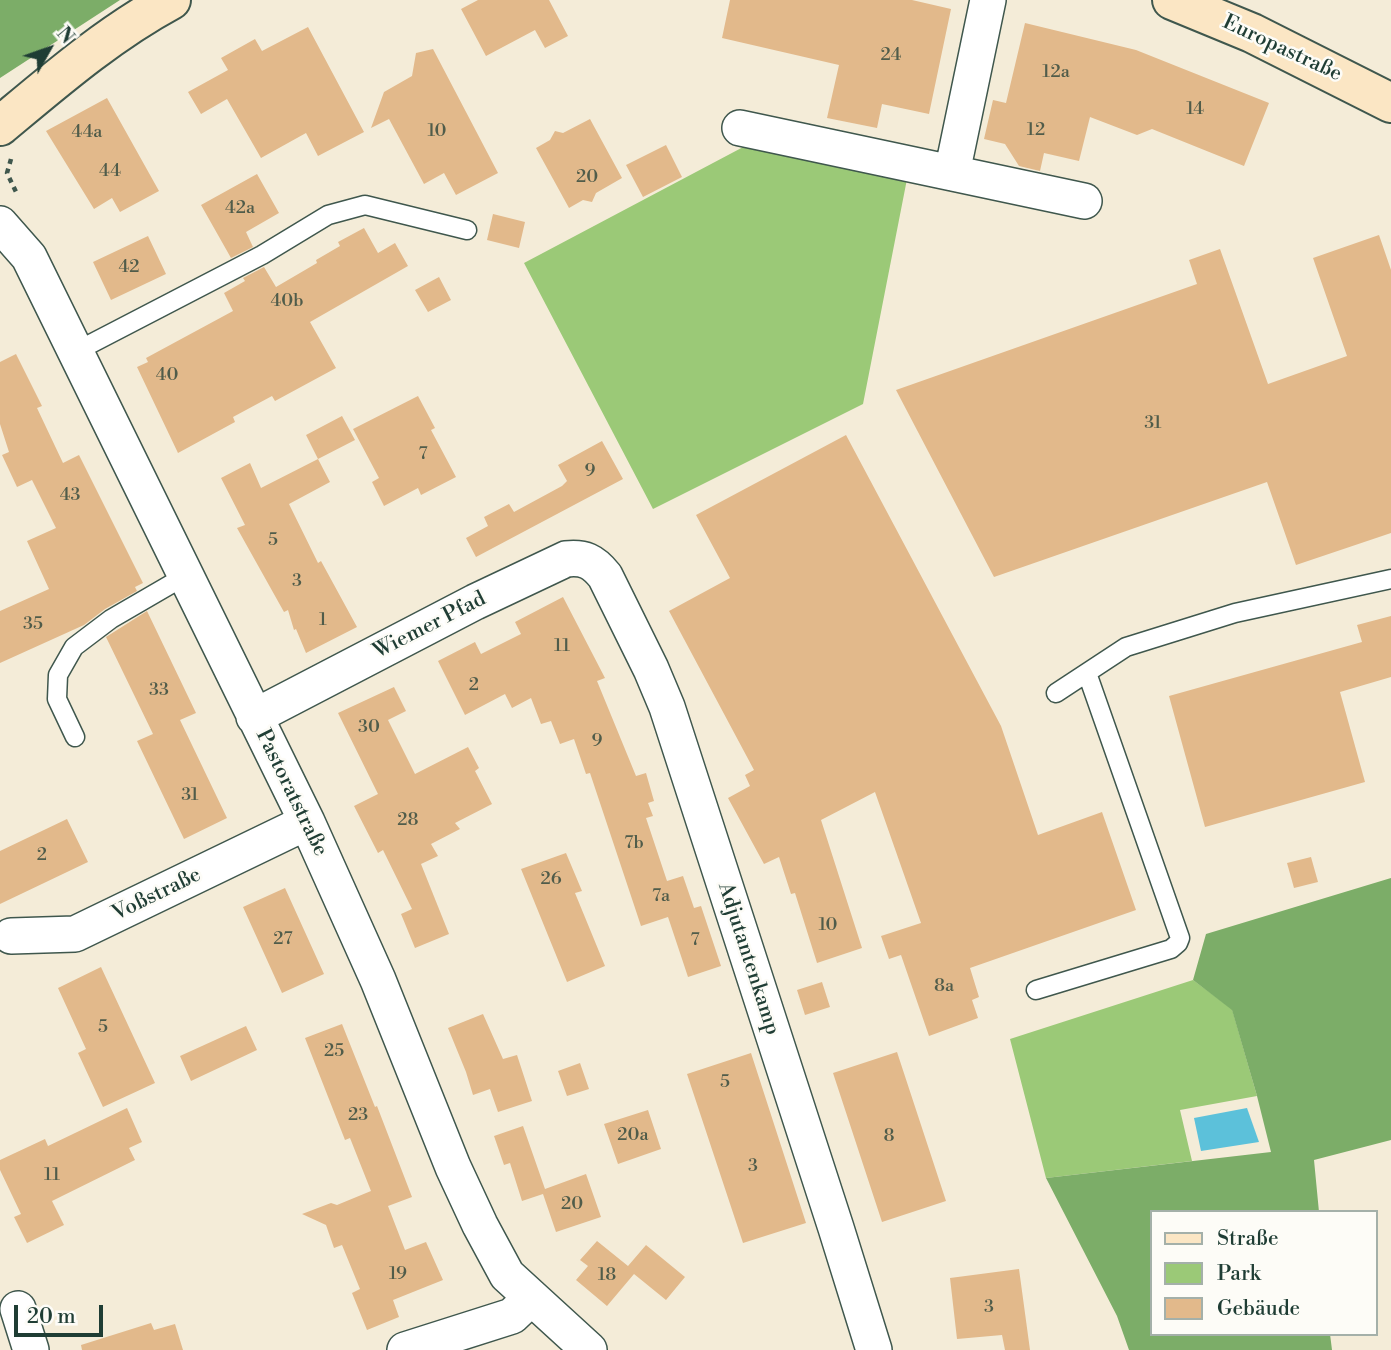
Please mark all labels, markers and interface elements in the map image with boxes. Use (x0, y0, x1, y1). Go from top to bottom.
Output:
street label: Europastraße (1218, 10, 1346, 88)
north arrow (14, 14, 84, 84)
text: N (51, 22, 79, 49)
house number: 24 (880, 45, 902, 67)
house number: 12a (1042, 62, 1070, 84)
house number: 14 (1186, 99, 1204, 121)
house number: 12 (1027, 120, 1045, 142)
house number: 10 (427, 121, 447, 143)
house number: 44a (72, 122, 102, 144)
house number: 44 (99, 161, 121, 183)
house number: 20 (576, 167, 598, 189)
house number: 42a (225, 198, 255, 220)
house number: 42 (119, 257, 139, 279)
house number: 40b (271, 291, 303, 313)
house number: 40 (156, 365, 178, 387)
house number: 31 (1144, 413, 1162, 435)
house number: 7 (418, 444, 428, 466)
house number: 9 (585, 461, 595, 483)
house number: 43 (60, 485, 80, 507)
house number: 5 (268, 530, 278, 552)
house number: 3 (292, 571, 302, 593)
street label: Wiemer Pfad (370, 587, 490, 665)
house number: 1 (319, 610, 327, 632)
house number: 35 (23, 614, 43, 636)
house number: 11 (554, 636, 570, 658)
house number: 2 (469, 675, 479, 697)
house number: 33 (149, 680, 169, 702)
house number: 30 (358, 717, 380, 739)
street label: Pastoratstraße (249, 725, 333, 861)
house number: 9 (592, 731, 602, 753)
house number: 31 (181, 785, 199, 807)
house number: 28 (397, 810, 419, 832)
house number: 7b (624, 833, 644, 855)
house number: 2 (37, 845, 47, 867)
street label: Voßstraße (109, 863, 205, 927)
house number: 26 (540, 869, 562, 891)
street label: Adjutantenkamp (711, 880, 785, 1038)
house number: 7a (652, 886, 670, 908)
house number: 10 (818, 915, 838, 937)
house number: 27 (273, 929, 293, 951)
house number: 7 (690, 930, 700, 952)
house number: 8a (934, 976, 954, 998)
house number: 5 (98, 1017, 108, 1039)
house number: 25 (324, 1041, 344, 1063)
house number: 5 (720, 1072, 730, 1094)
house number: 23 (348, 1105, 368, 1127)
house number: 20a (617, 1125, 649, 1147)
house number: 8 (883, 1126, 895, 1148)
house number: 3 (748, 1156, 758, 1178)
house number: 11 (44, 1165, 60, 1187)
house number: 20 (561, 1194, 583, 1216)
legend (1150, 1210, 1377, 1336)
text: Straße (1217, 1226, 1279, 1252)
text: Park (1217, 1261, 1261, 1287)
house number: 19 (389, 1264, 407, 1286)
house number: 18 (598, 1265, 616, 1287)
scale bar (18, 1290, 107, 1334)
text: Gebäude (1217, 1296, 1300, 1322)
house number: 3 (984, 1297, 994, 1319)
text: 20 m (27, 1304, 76, 1330)

